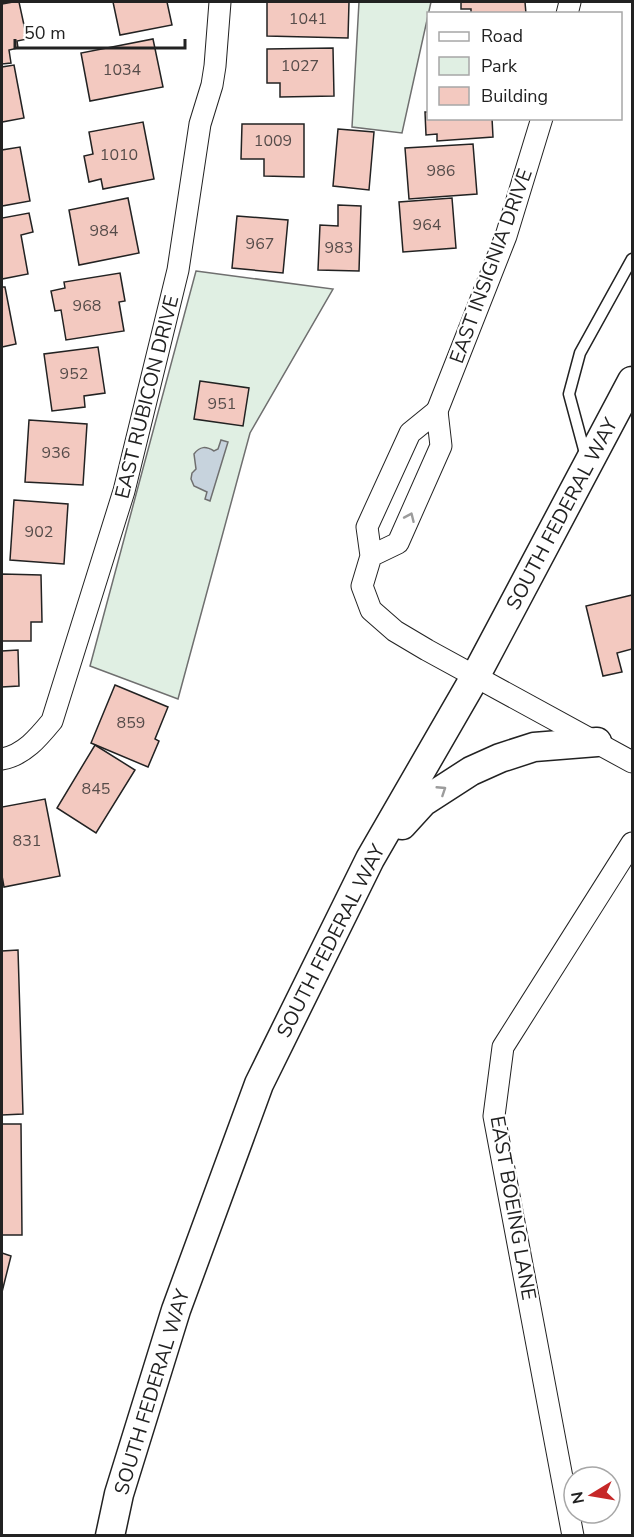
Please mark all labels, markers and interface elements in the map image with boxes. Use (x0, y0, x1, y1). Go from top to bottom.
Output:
house number: 1041 (289, 8, 327, 30)
scale bar (15, 12, 184, 50)
legend (427, 12, 622, 120)
text: 50 m (24, 21, 66, 45)
text: Road (481, 24, 523, 48)
text: Park (481, 54, 518, 78)
house number: 1027 (281, 55, 319, 77)
house number: 1034 (103, 59, 142, 81)
text: Building (481, 84, 548, 108)
house number: 1009 (254, 130, 292, 152)
house number: 1010 (100, 144, 138, 166)
house number: 986 (427, 160, 455, 182)
street label: EAST INSIGNIA DRIVE (443, 165, 539, 367)
house number: 964 (413, 214, 442, 236)
house number: 984 (90, 220, 119, 242)
house number: 967 (246, 233, 274, 255)
house number: 983 (325, 237, 353, 259)
street label: EAST RUBICON DRIVE (109, 292, 185, 502)
house number: 968 (73, 295, 101, 317)
house number: 952 (60, 363, 88, 385)
house number: 951 (208, 393, 236, 415)
street label: SOUTH FEDERAL WAY (500, 412, 625, 615)
house number: 936 (42, 442, 70, 464)
one-way arrow (403, 512, 415, 523)
house number: 902 (25, 521, 53, 543)
house number: 859 (117, 712, 145, 734)
house number: 845 (82, 778, 110, 800)
one-way arrow (435, 786, 446, 797)
house number: 831 (13, 830, 41, 852)
street label: SOUTH FEDERAL WAY (270, 839, 392, 1042)
street label: EAST BOEING LANE (484, 1114, 542, 1302)
street label: SOUTH FEDERAL WAY (108, 1285, 196, 1498)
north arrow (562, 1465, 622, 1525)
text: N (566, 1490, 590, 1506)

